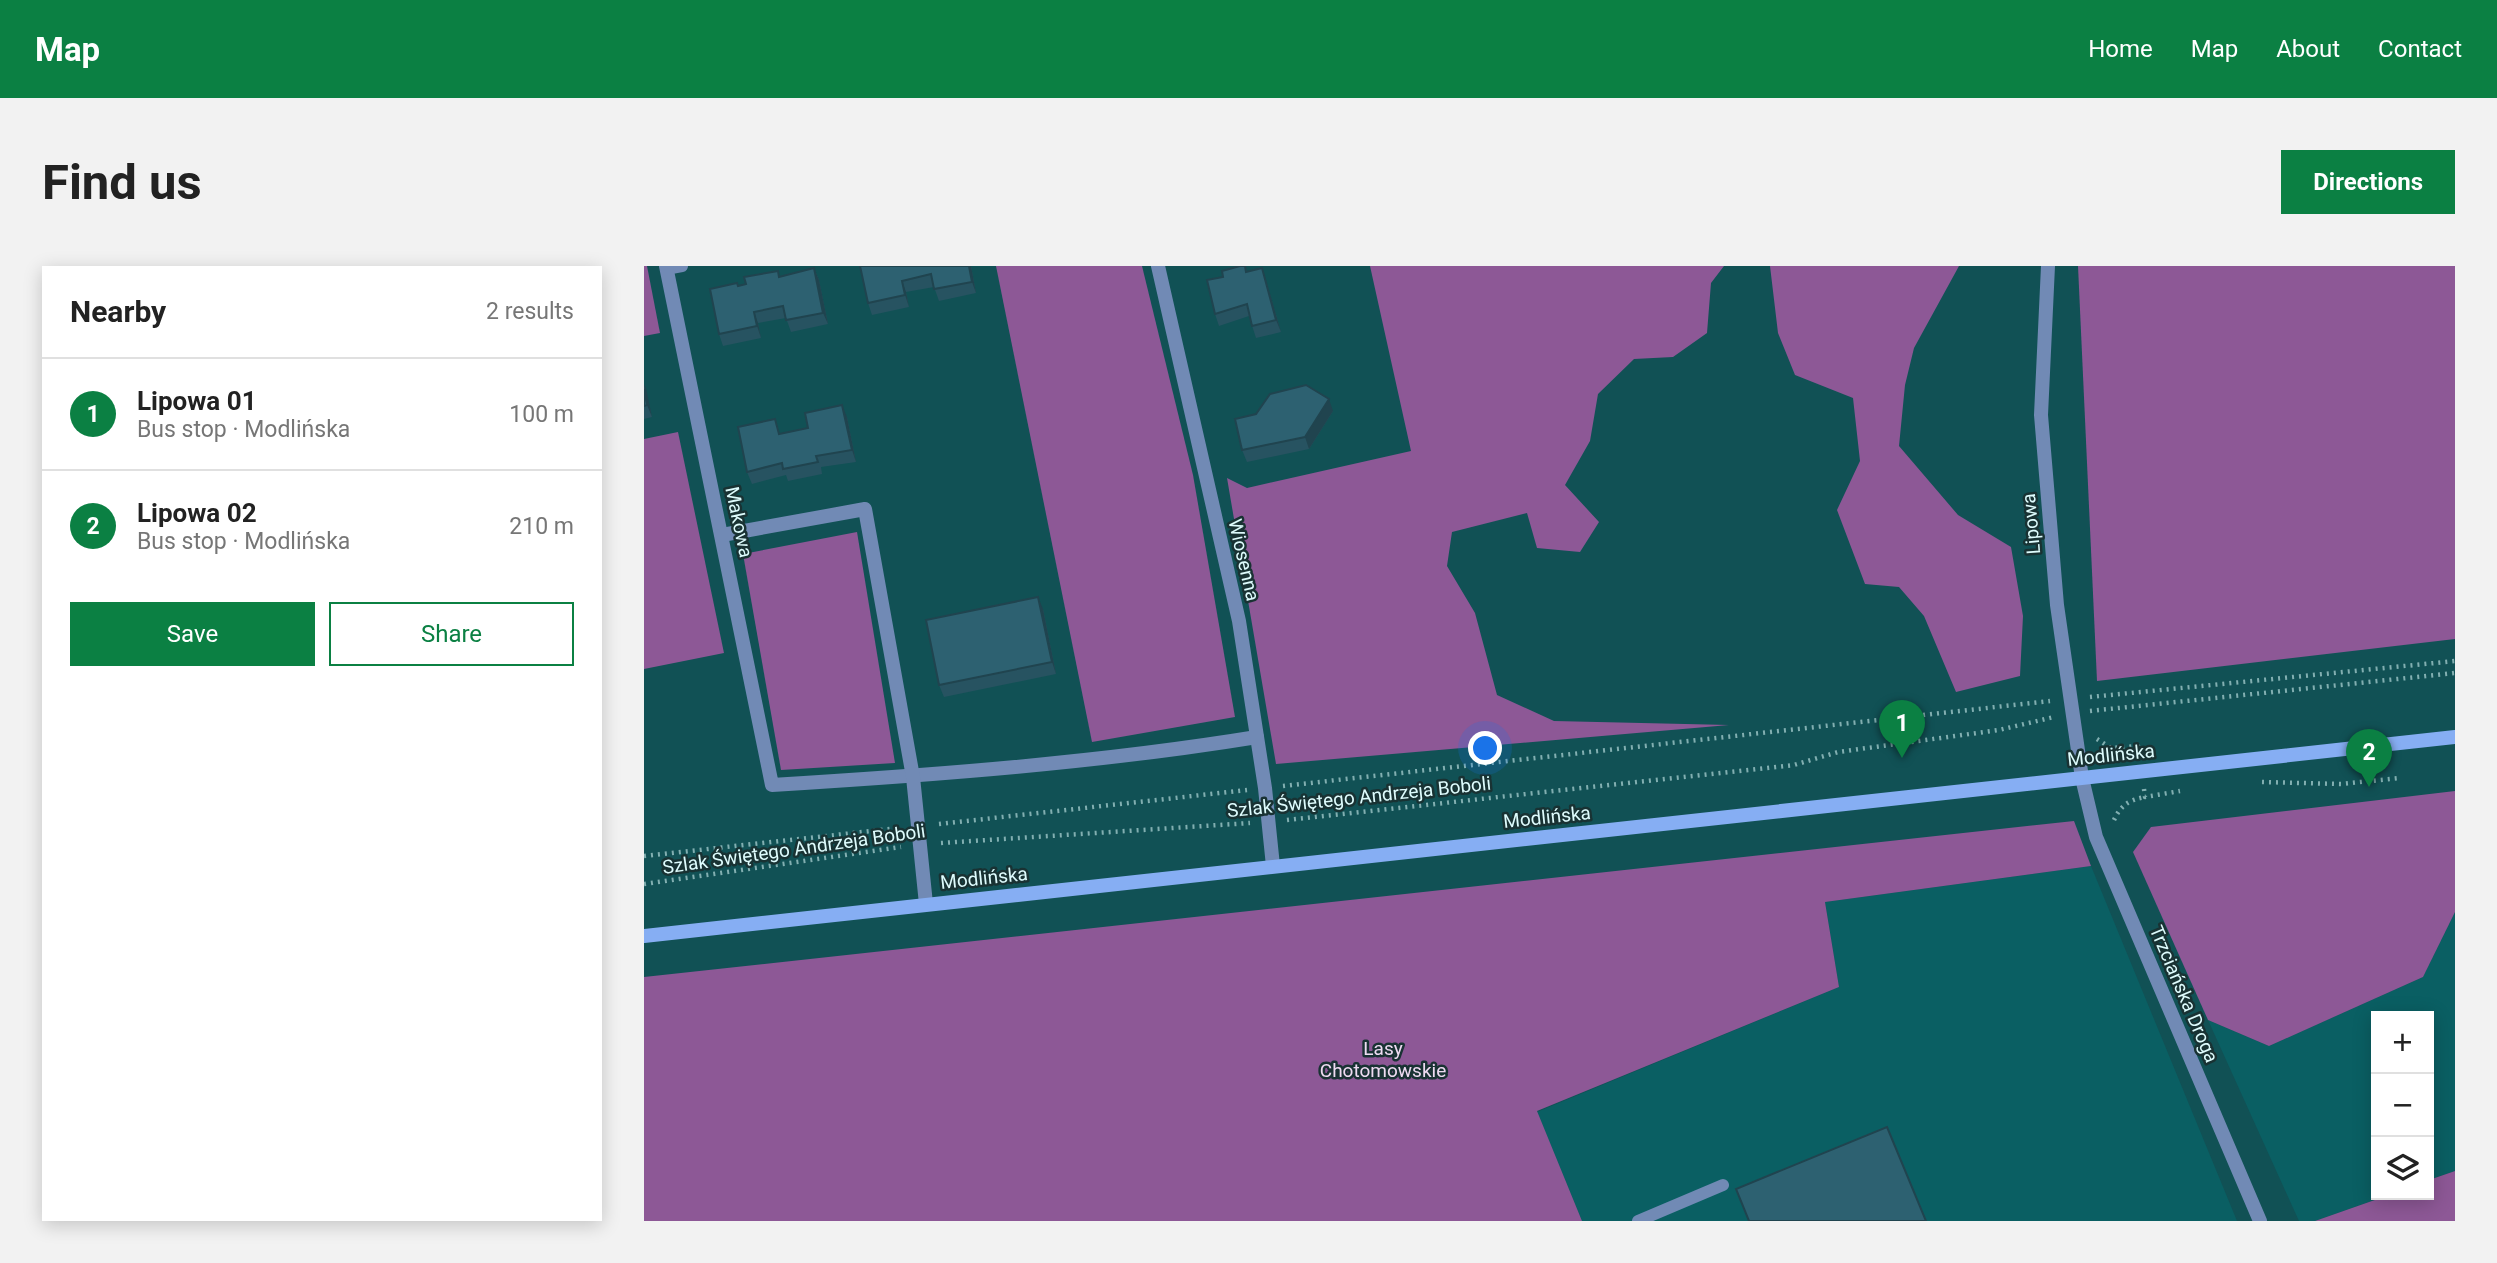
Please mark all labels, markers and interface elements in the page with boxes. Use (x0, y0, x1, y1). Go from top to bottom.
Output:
text: Map (35, 30, 100, 69)
text: Home (2088, 35, 2153, 63)
text: Map (2191, 35, 2238, 63)
text: About (2276, 35, 2340, 63)
text: Contact (2378, 35, 2462, 63)
button: Directions (2281, 150, 2455, 214)
text: Find us (42, 154, 202, 211)
text: Nearby (70, 294, 166, 329)
text: 2 results (486, 298, 574, 325)
text: Lipowa 01 (137, 386, 257, 416)
text: 1 (86, 401, 100, 428)
text: 100 m (509, 401, 574, 428)
text: Bus stop · Modlińska (137, 416, 350, 443)
street label: Makowa (720, 484, 758, 560)
street label: Lipowa (2017, 493, 2045, 555)
text: Lipowa 02 (137, 498, 257, 528)
text: 2 (86, 513, 100, 540)
text: 210 m (509, 513, 574, 540)
street label: Wiosenna (1223, 517, 1265, 603)
text: Bus stop · Modlińska (137, 528, 350, 555)
button: Save (70, 602, 315, 666)
button: Share (329, 602, 574, 666)
pin: 1 (1879, 700, 1925, 758)
pin: 2 (2346, 729, 2392, 787)
your location (1468, 731, 1502, 765)
street label: Modlińska (2066, 739, 2156, 771)
street label: Szlak Świętego Andrzeja Boboli (1226, 772, 1492, 822)
street label: Modlińska (1502, 801, 1592, 833)
street label: Szlak Świętego Andrzeja Boboli (661, 819, 927, 879)
street label: Modlińska (939, 862, 1029, 894)
street label: Trzciańska Droga (2145, 922, 2223, 1066)
map controls (2371, 1011, 2434, 1200)
button: + (2371, 1011, 2434, 1074)
park label: Lasy Chotomowskie (1320, 1037, 1446, 1082)
button: − (2371, 1074, 2434, 1137)
button: layers (2371, 1137, 2434, 1200)

